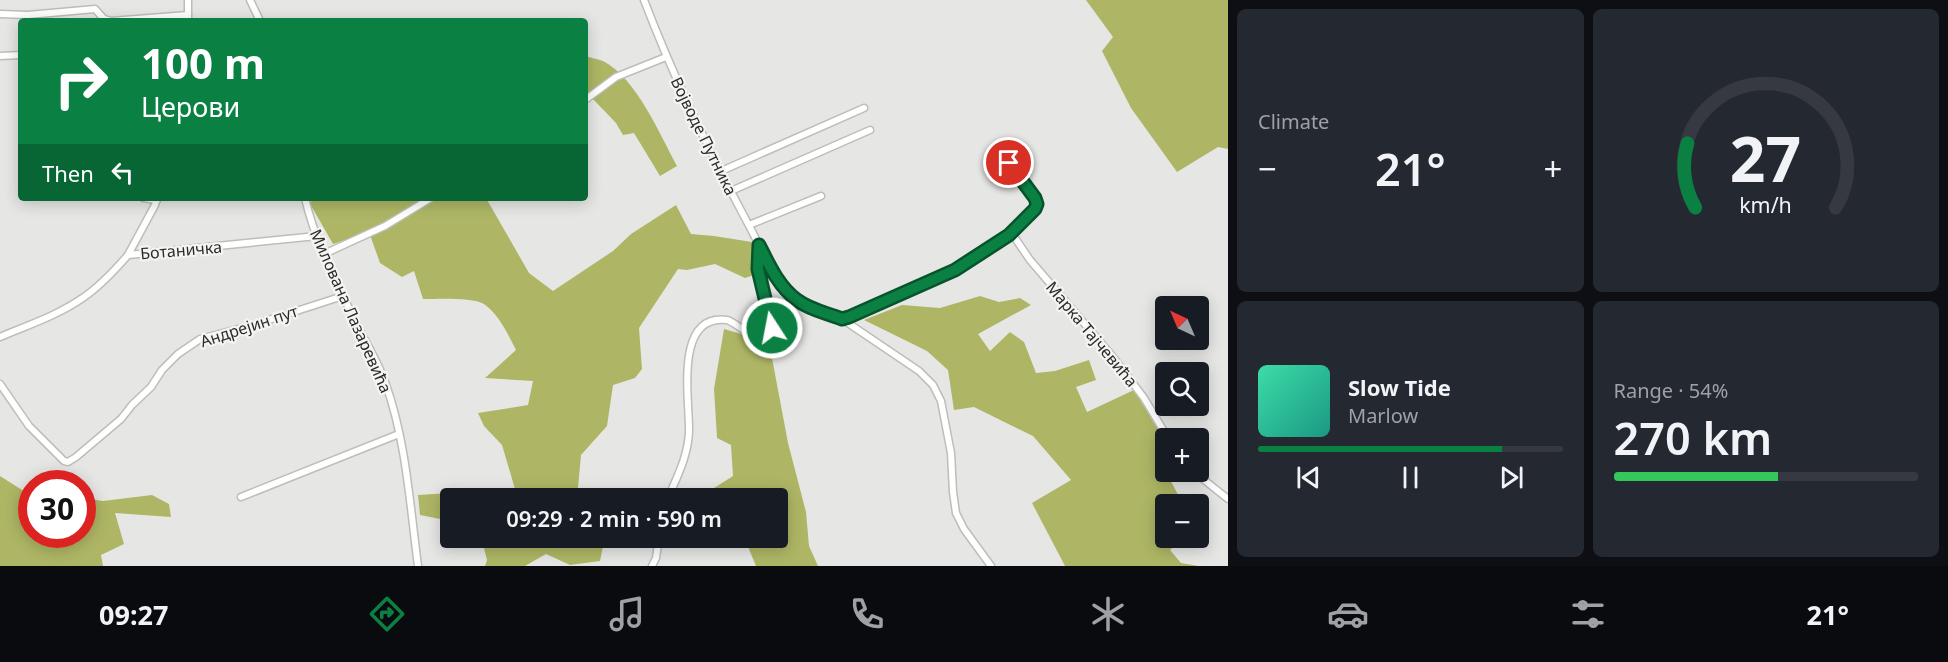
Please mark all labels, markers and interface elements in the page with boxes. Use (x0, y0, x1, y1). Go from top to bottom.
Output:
text: 100 m (141, 34, 265, 91)
icon: right (42, 42, 120, 120)
street label: Војводе Путника (666, 73, 742, 199)
text: Церови (141, 88, 240, 125)
text: Climate (1258, 108, 1329, 135)
text: 27 (1730, 115, 1801, 200)
pin (983, 137, 1034, 188)
text: 21° (1375, 138, 1446, 199)
icon: arrive (992, 146, 1025, 179)
text: − (1258, 146, 1277, 191)
text: + (1544, 146, 1563, 191)
icon: left (106, 156, 139, 189)
text: Then (42, 158, 94, 188)
text: km/h (1739, 190, 1792, 219)
street label: Милована Лазаревића (305, 226, 397, 396)
street label: Ботаничка (139, 235, 223, 265)
street label: Марка Тајчевића (1041, 277, 1143, 391)
position arrow (740, 296, 804, 360)
north arrow (1155, 296, 1209, 350)
map controls (1155, 296, 1209, 548)
street label: Андрејин пут (197, 300, 301, 352)
button: search (1155, 362, 1209, 416)
text: Slow Tide (1348, 372, 1451, 402)
text: Range · 54% (1614, 377, 1728, 404)
text: Marlow (1348, 402, 1418, 429)
text: 270 km (1614, 407, 1772, 468)
button: + (1155, 428, 1209, 482)
icon: previous (1292, 461, 1325, 494)
icon: pause (1394, 461, 1427, 494)
icon: next (1495, 461, 1528, 494)
speed limit sign: 30 (18, 470, 96, 548)
button: − (1155, 494, 1209, 548)
text: 09:29 · 2 min · 590 m (506, 503, 722, 533)
icon: directions (366, 593, 408, 635)
icon: music (606, 593, 648, 635)
icon: phone (846, 593, 888, 635)
icon: climate (1087, 593, 1129, 635)
icon: car (1327, 593, 1369, 635)
icon: filters (1567, 593, 1609, 635)
text: 09:27 (99, 596, 168, 633)
text: 21° (1807, 596, 1849, 633)

